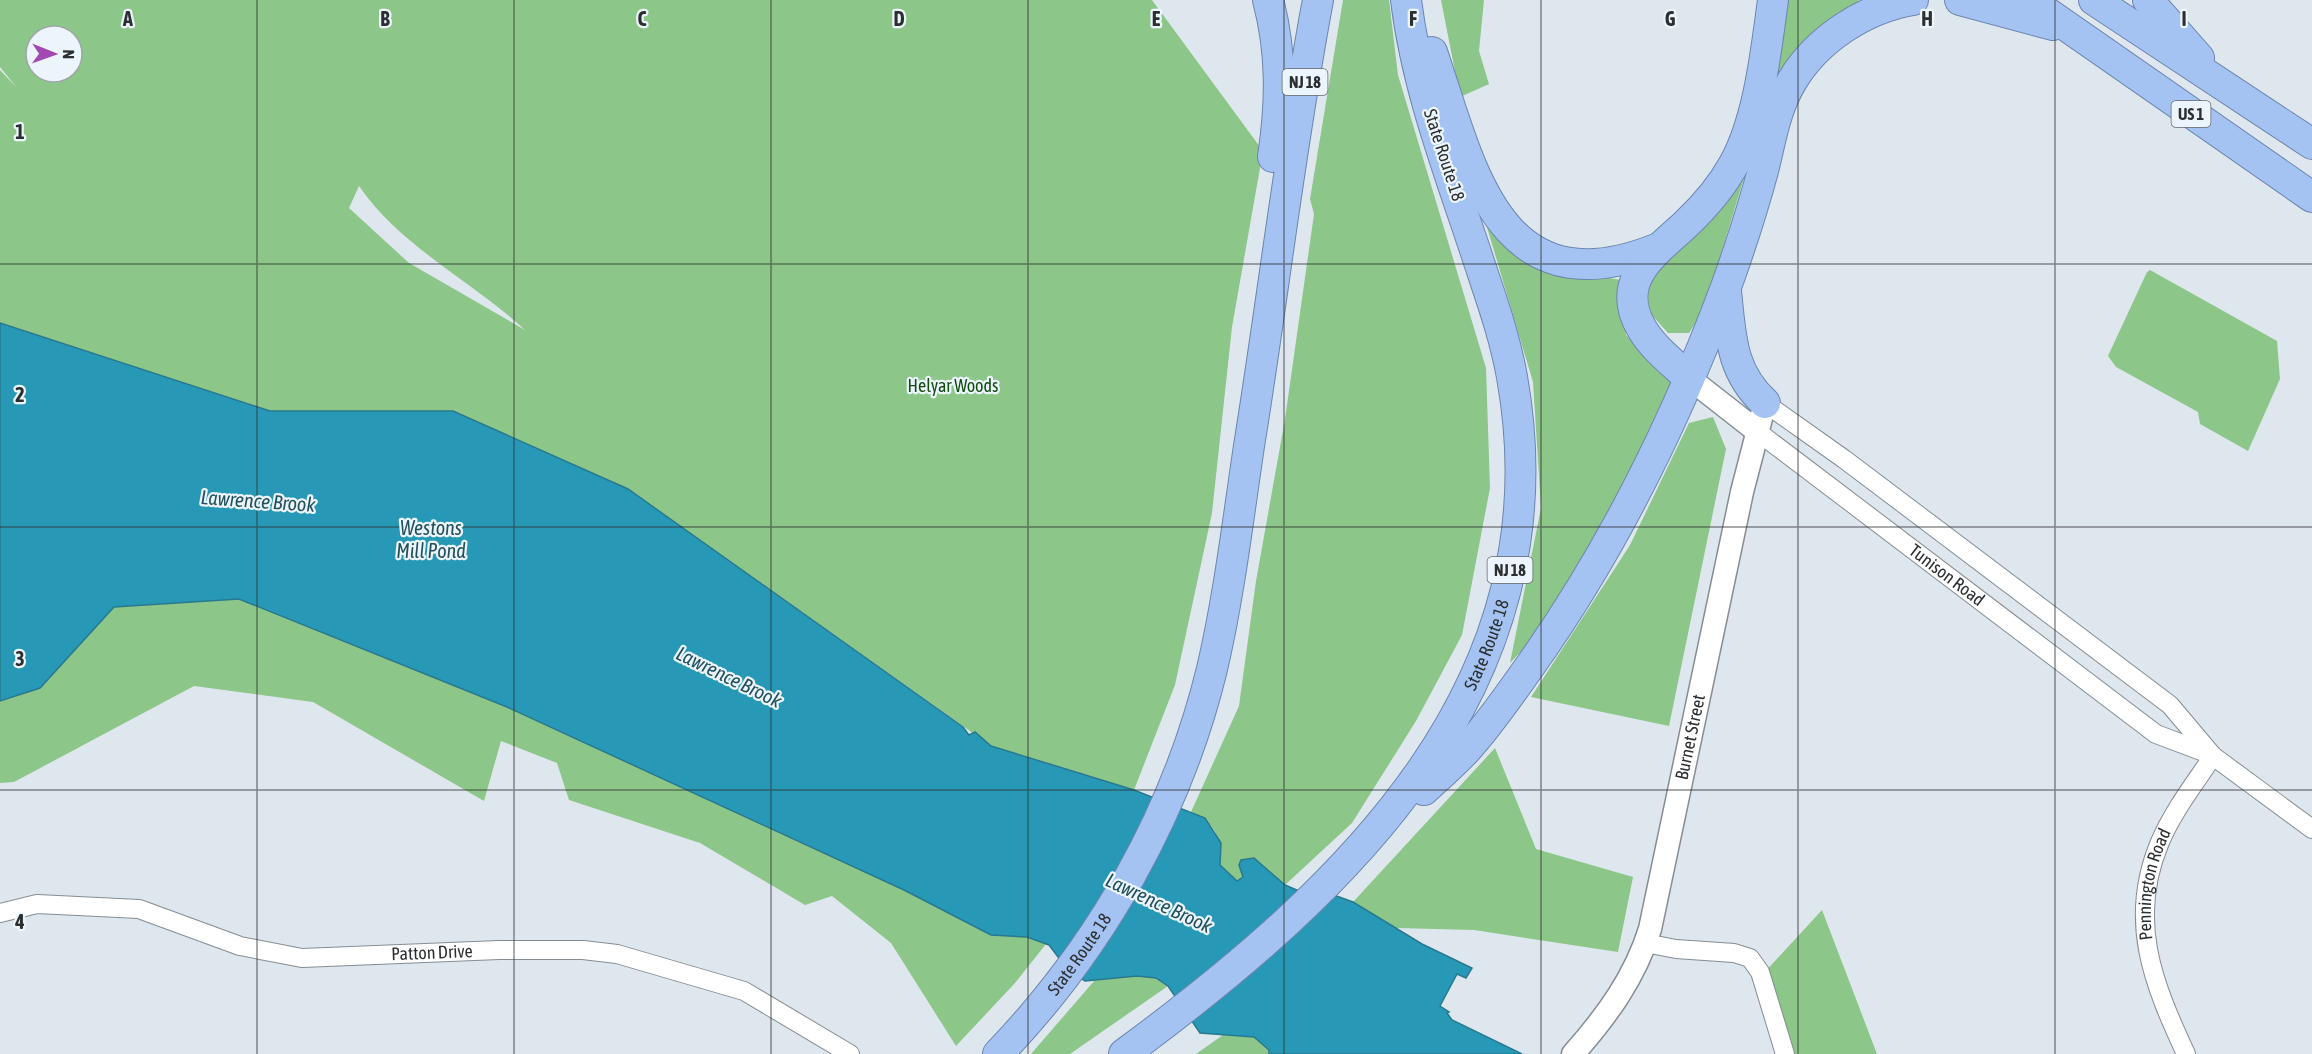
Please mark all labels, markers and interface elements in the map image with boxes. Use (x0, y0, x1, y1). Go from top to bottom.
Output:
text: A (122, 7, 133, 30)
text: B (380, 7, 390, 30)
text: C (638, 7, 647, 30)
text: D (893, 7, 905, 30)
text: E (1152, 7, 1161, 30)
text: F (1409, 7, 1417, 30)
text: G (1665, 7, 1676, 30)
text: H (1921, 7, 1933, 30)
text: I (2181, 7, 2187, 30)
north arrow (24, 24, 84, 84)
text: N (60, 49, 78, 59)
road number: NJ 18 (1282, 69, 1328, 95)
road number: US 1 (2172, 101, 2210, 127)
street label: State Route 18 (1420, 106, 1469, 203)
text: 1 (15, 120, 25, 143)
park label: Helyar Woods (908, 375, 998, 396)
text: 2 (15, 383, 25, 406)
water label: Lawrence Brook (200, 485, 316, 516)
water label: Westons Mill Pond (396, 516, 466, 562)
street label: Tunison Road (1905, 540, 1989, 610)
road number: NJ 18 (1488, 557, 1532, 583)
street label: State Route 18 (1459, 597, 1513, 693)
water label: Lawrence Brook (673, 641, 786, 712)
text: 3 (15, 647, 25, 670)
street label: Burnet Street (1671, 692, 1709, 782)
street label: Pennington Road (2134, 825, 2175, 941)
water label: Lawrence Brook (1102, 868, 1216, 937)
street label: State Route 18 (1043, 909, 1115, 999)
text: 4 (14, 910, 25, 933)
street label: Patton Drive (391, 940, 473, 964)

